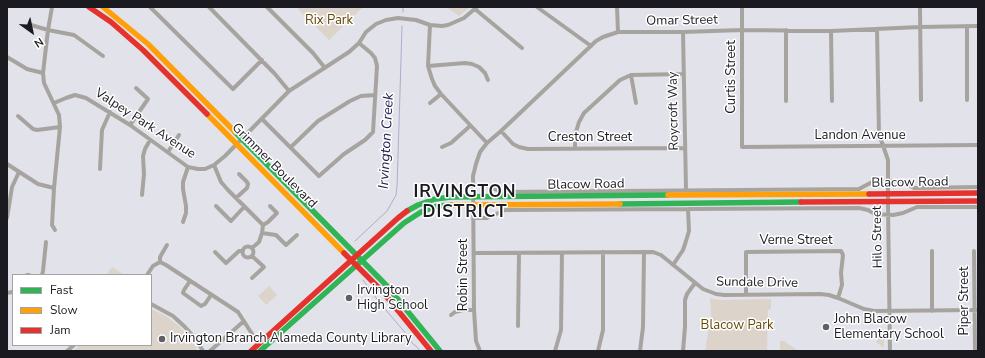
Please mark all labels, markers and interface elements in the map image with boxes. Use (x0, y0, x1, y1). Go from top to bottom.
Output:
north arrow (12, 12, 52, 52)
park label: Rix Park (305, 13, 353, 29)
street label: Omar Street (646, 13, 718, 29)
text: N (31, 34, 46, 51)
street label: Curtis Street (724, 40, 740, 114)
street label: Roycroft Way (666, 71, 682, 151)
street label: Valpey Park Avenue (92, 86, 198, 162)
water label: Irvington Creek (376, 93, 398, 189)
street label: Grimmer Boulevard (228, 120, 320, 212)
street label: Landon Avenue (814, 128, 906, 144)
street label: Creston Street (548, 130, 632, 146)
street label: Blacow Road (871, 175, 949, 191)
street label: Blacow Road (547, 177, 625, 193)
district label: IRVINGTON DISTRICT (413, 183, 517, 223)
street label: Hilo Street (870, 206, 886, 268)
street label: Verne Street (760, 233, 832, 249)
street label: Robin Street (456, 239, 472, 311)
street label: Piper Street (957, 266, 973, 336)
legend (12, 274, 152, 346)
street label: Sundale Drive (716, 274, 798, 292)
text: Fast (50, 282, 73, 298)
place label: Irvington High School (357, 283, 428, 314)
marker: Irvington High School (344, 293, 354, 303)
text: Slow (50, 302, 78, 318)
place label: John Blacow Elementary School (834, 312, 944, 343)
park label: Blacow Park (701, 318, 773, 334)
text: Jam (50, 322, 71, 338)
marker: John Blacow Elementary School (821, 322, 831, 332)
place label: Irvington Branch Alameda County Library (170, 331, 412, 347)
marker: Irvington Branch Alameda County Library (157, 334, 167, 344)

